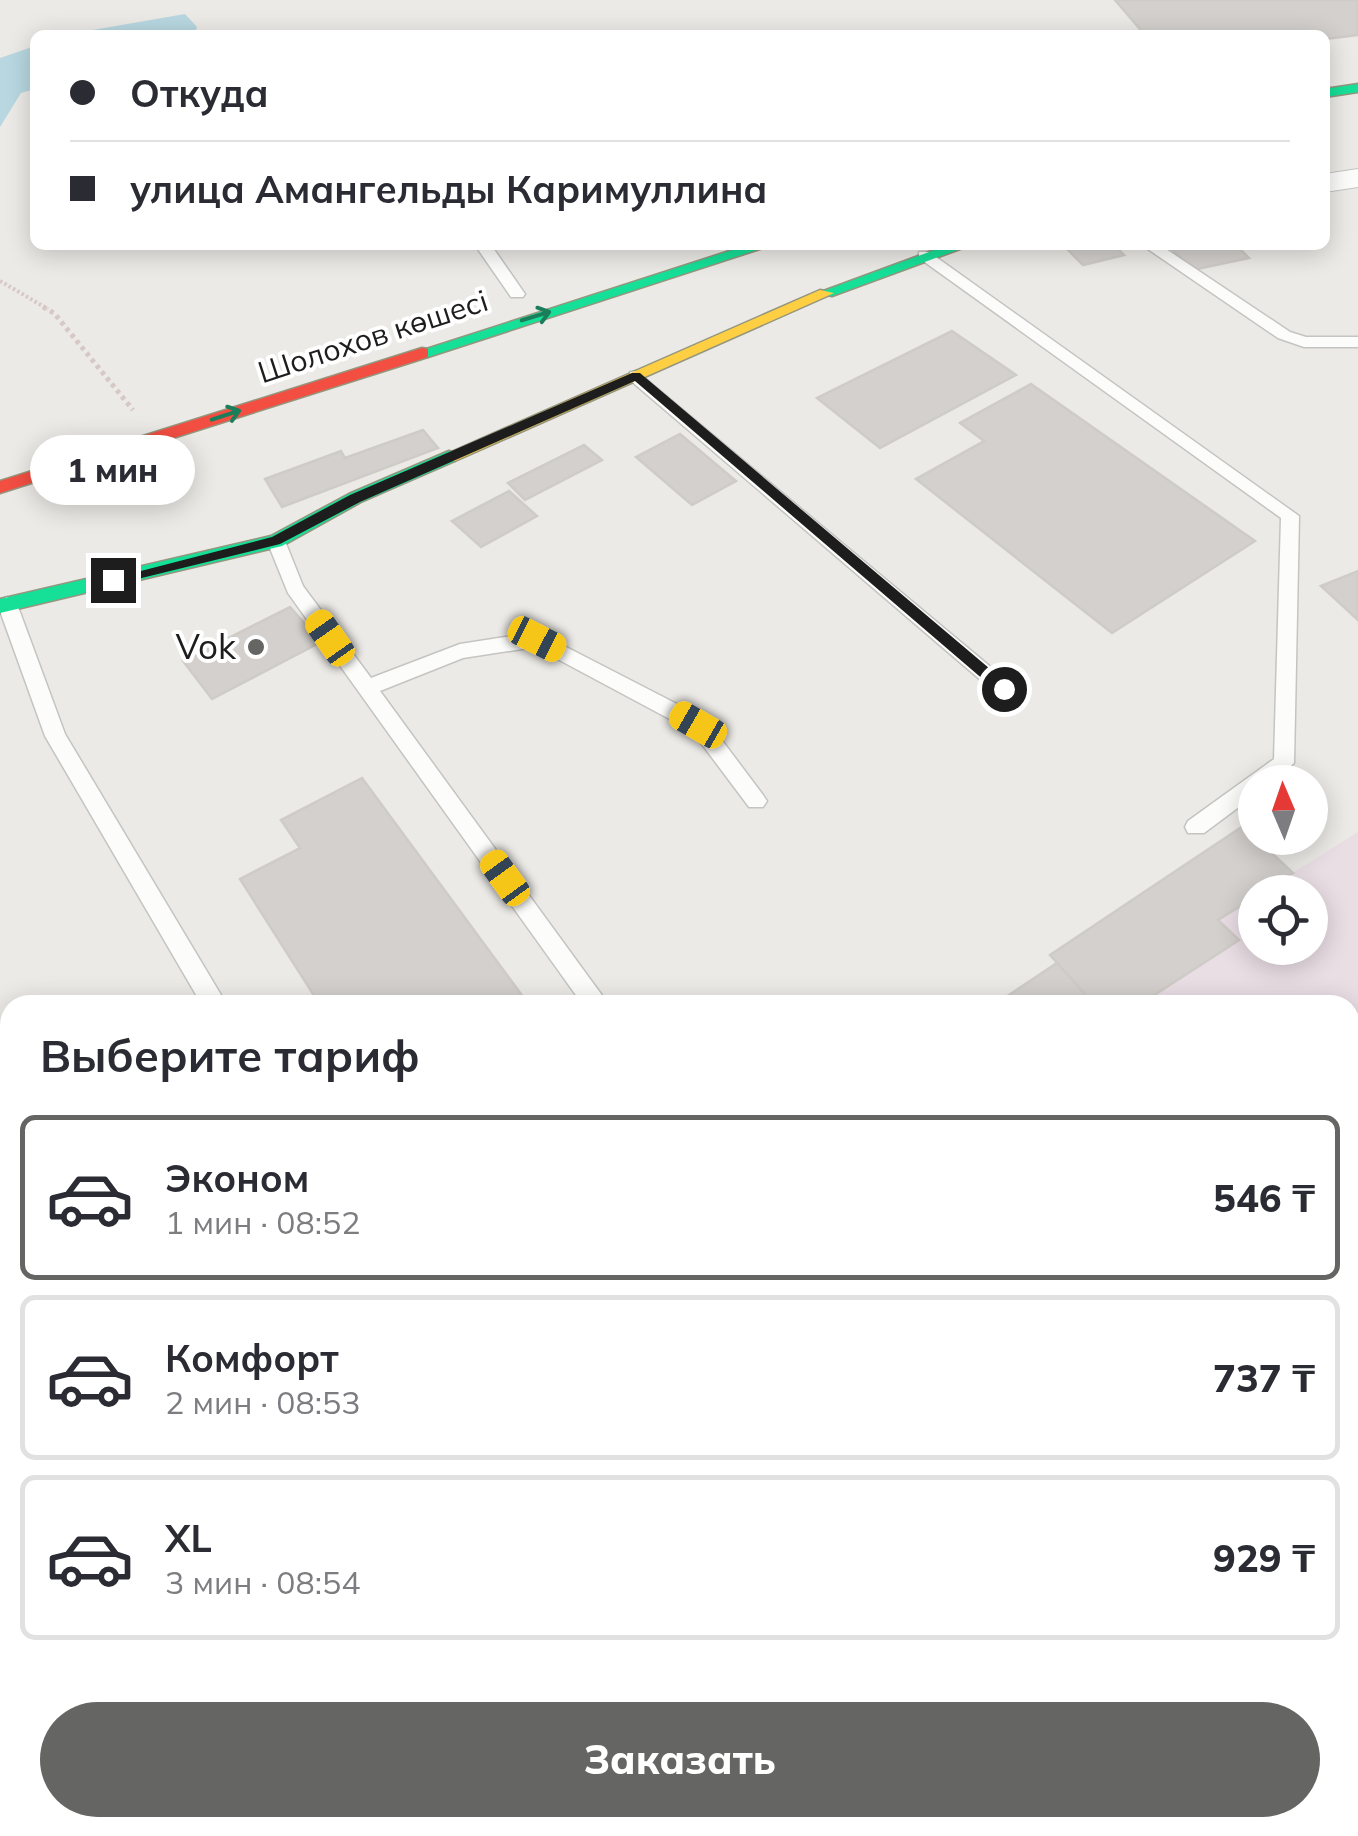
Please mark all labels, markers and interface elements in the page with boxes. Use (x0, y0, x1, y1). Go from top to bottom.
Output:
text: Откуда (130, 69, 269, 117)
text: улица Амангельды Каримуллина (130, 165, 767, 213)
street label: Шолохов көшесі (253, 281, 493, 391)
one-way arrow (520, 306, 551, 324)
one-way arrow (210, 405, 242, 423)
callout: 1 мин (31, 435, 196, 505)
text: 1 мин (67, 450, 158, 490)
route end (91, 558, 136, 603)
car (301, 605, 359, 671)
car (503, 612, 571, 666)
place label: Vok (176, 624, 237, 668)
marker: Vok (245, 636, 267, 658)
route start (982, 667, 1027, 712)
car (665, 697, 731, 753)
north arrow (1238, 765, 1328, 855)
map controls (1238, 765, 1328, 965)
car (475, 845, 535, 911)
button: locate (1238, 875, 1328, 965)
text: Выберите тариф (40, 1027, 420, 1083)
icon: car (45, 1153, 135, 1243)
text: Эконом (165, 1154, 309, 1202)
text: 546 ₸ (1213, 1174, 1315, 1222)
text: 1 мин · 08:52 (165, 1202, 360, 1242)
icon: car (45, 1333, 135, 1423)
text: Комфорт (165, 1334, 339, 1382)
text: 737 ₸ (1213, 1354, 1315, 1402)
text: 2 мин · 08:53 (165, 1382, 360, 1422)
icon: car (45, 1513, 135, 1603)
text: XL (165, 1514, 212, 1562)
text: 929 ₸ (1213, 1534, 1315, 1582)
text: 3 мин · 08:54 (165, 1562, 360, 1602)
button: Заказать (40, 1702, 1320, 1817)

